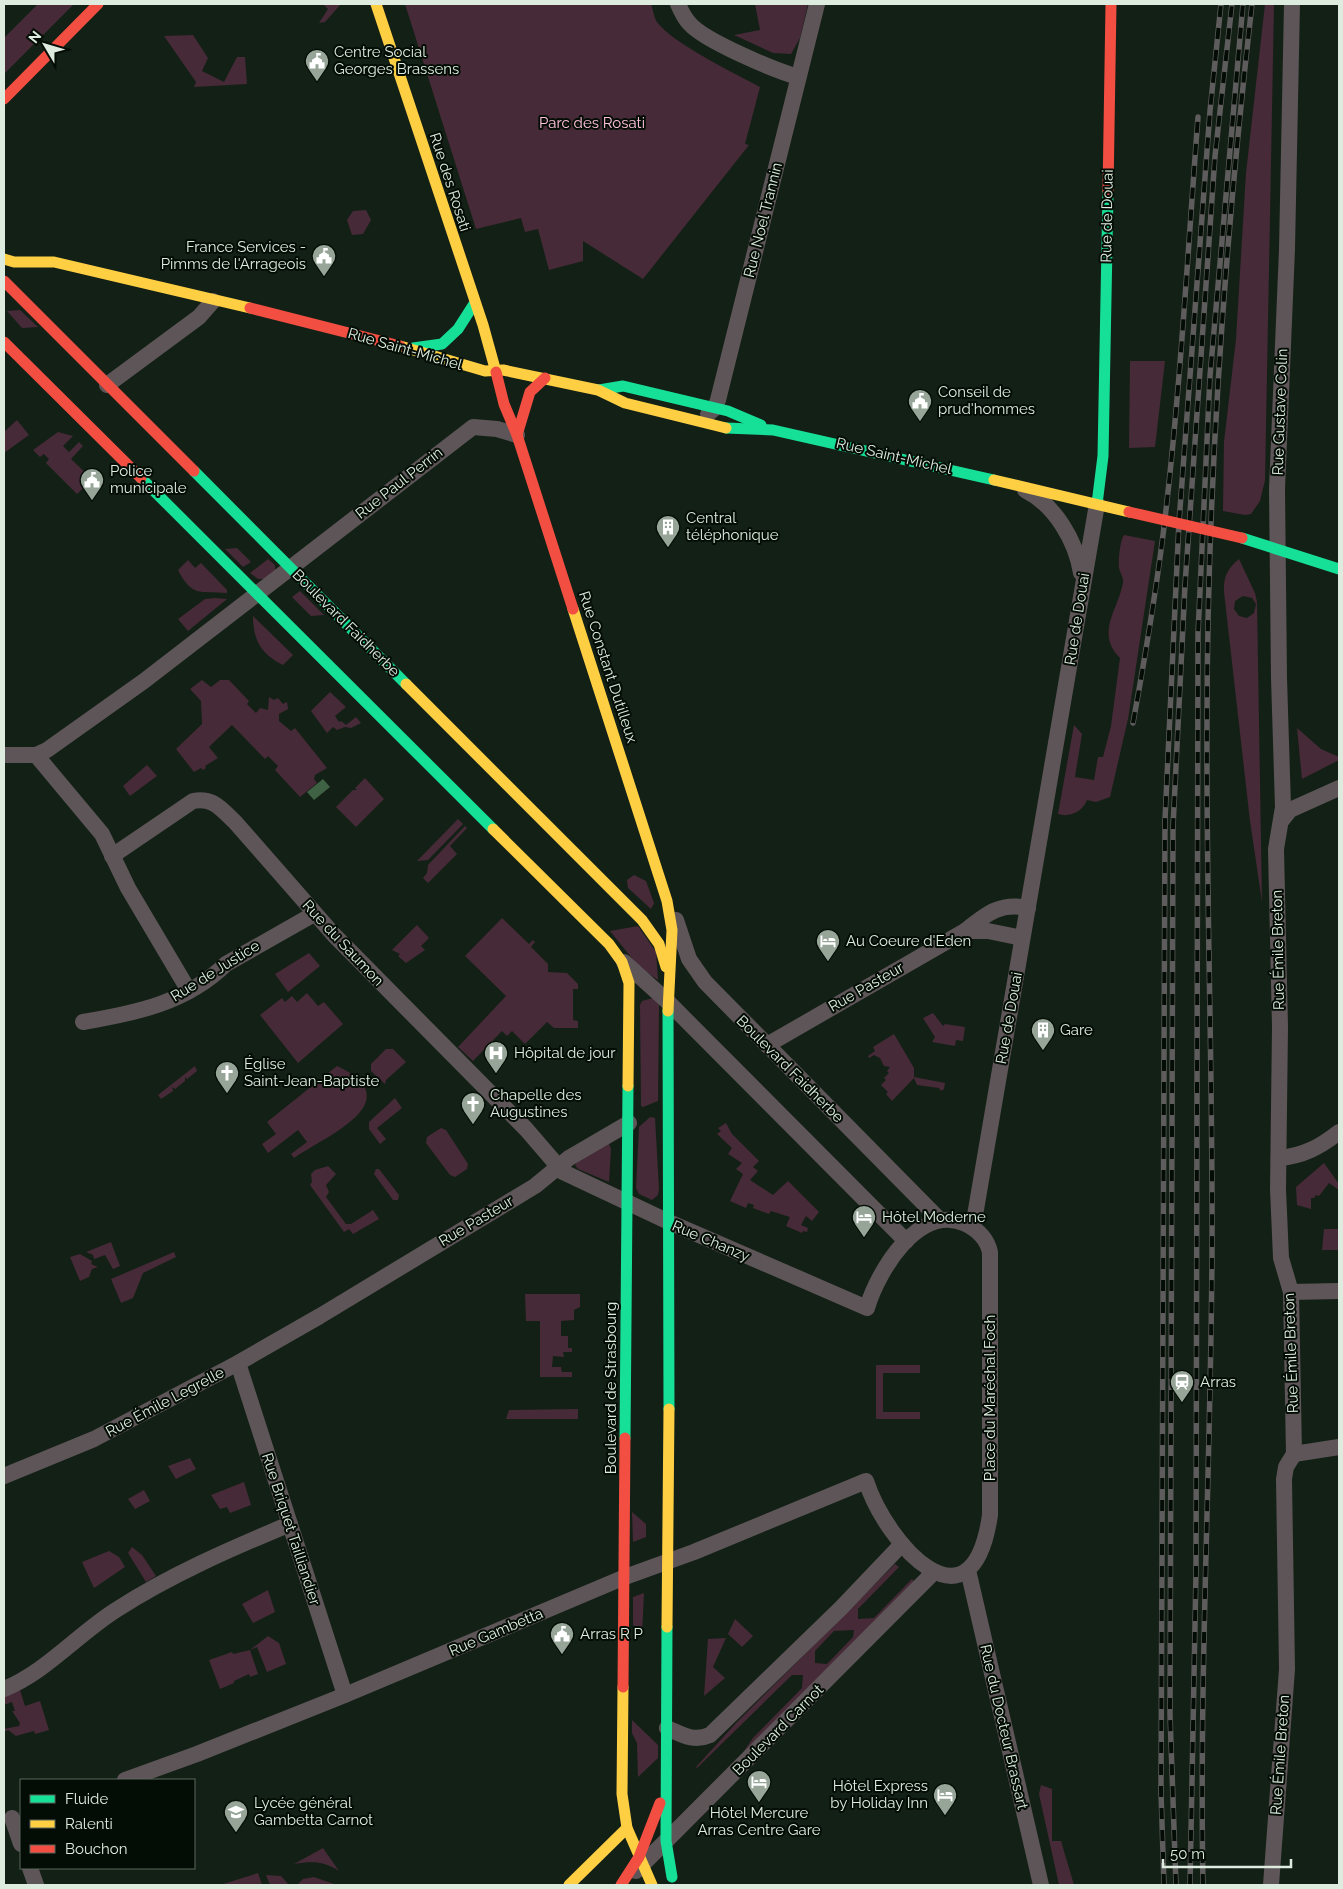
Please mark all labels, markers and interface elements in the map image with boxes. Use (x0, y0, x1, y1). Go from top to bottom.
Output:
north arrow (20, 20, 70, 70)
text: N (25, 28, 44, 46)
place label: Centre Social Georges Brassens (334, 43, 459, 78)
public building icon: Centre Social Georges Brassens (304, 48, 330, 82)
park label: Parc des Rosati (539, 114, 645, 132)
street label: Rue des Rosati (426, 130, 474, 234)
street label: Rue Noel Trannin (740, 161, 786, 279)
street label: Rue de Douai (1097, 169, 1117, 263)
place label: France Services - Pimms de l'Arrageois (161, 238, 306, 273)
public building icon: France Services - Pimms de l'Arrageois (311, 243, 337, 277)
street label: Rue Saint-Michel (346, 324, 465, 374)
street label: Rue Gustave Colin (1269, 348, 1291, 476)
place label: Conseil de prud'hommes (938, 383, 1035, 418)
public building icon: Conseil de prud'hommes (907, 388, 933, 422)
street label: Rue Saint-Michel (834, 434, 954, 478)
street label: Rue Paul Perrin (352, 443, 446, 523)
place label: Police municipale (110, 462, 187, 497)
public building icon: Police municipale (79, 467, 105, 501)
place label: Central téléphonique (686, 509, 779, 544)
building icon: Central téléphonique (655, 514, 681, 548)
street label: Boulevard Faidherbe (289, 566, 403, 680)
street label: Rue de Douai (1061, 572, 1093, 666)
street label: Rue Constant Dutilleux (575, 589, 641, 746)
street label: Rue Émile Breton (1268, 890, 1288, 1010)
street label: Rue du Saumon (299, 896, 387, 990)
hotel icon: Au Coeure d'Eden (815, 928, 841, 962)
place label: Au Coeure d'Eden (846, 932, 971, 950)
street label: Rue de Justice (167, 936, 263, 1005)
street label: Rue Pasteur (825, 958, 907, 1016)
street label: Rue de Douai (992, 971, 1026, 1065)
street label: Boulevard Faidherbe (733, 1012, 847, 1126)
building icon: Gare (1030, 1017, 1056, 1051)
place label: Gare (1060, 1021, 1093, 1039)
hospital icon: Hôpital de jour (483, 1040, 509, 1074)
place label: Hôpital de jour (514, 1044, 616, 1062)
place label: Église Saint-Jean-Baptiste (244, 1055, 380, 1090)
church icon: Église Saint-Jean-Baptiste (214, 1060, 240, 1094)
place label: Chapelle des Augustines (490, 1086, 581, 1121)
church icon: Chapelle des Augustines (460, 1091, 486, 1125)
street label: Rue Pasteur (435, 1191, 517, 1250)
hotel icon: Hôtel Moderne (851, 1204, 877, 1238)
place label: Hôtel Moderne (882, 1208, 986, 1226)
street label: Rue Chanzy (669, 1217, 753, 1265)
street label: Rue Émile Breton (1280, 1293, 1302, 1413)
street label: Boulevard de Strasbourg (602, 1302, 620, 1474)
street label: Place du Maréchal Foch (981, 1315, 999, 1481)
street label: Rue Émile Legrelle (103, 1363, 227, 1441)
station icon: Arras (1169, 1369, 1195, 1403)
place label: Arras (1200, 1373, 1236, 1391)
street label: Rue Briquet Tailliandier (258, 1451, 324, 1608)
street label: Rue Gambetta (446, 1604, 546, 1660)
public building icon: Arras R P (549, 1621, 575, 1655)
place label: Arras R P (580, 1625, 643, 1643)
street label: Rue du Docteur Brassart (976, 1643, 1032, 1811)
street label: Boulevard Carnot (729, 1681, 827, 1779)
street label: Rue Émile Breton (1267, 1694, 1293, 1816)
hotel icon: Hôtel Mercure Arras Centre Gare (746, 1769, 772, 1803)
place label: Hôtel Express by Holiday Inn (830, 1777, 928, 1812)
legend (20, 1779, 195, 1869)
hotel icon: Hôtel Express by Holiday Inn (932, 1782, 958, 1816)
text: Fluide (65, 1790, 108, 1808)
place label: Lycée général Gambetta Carnot (254, 1794, 373, 1829)
school or university icon: Lycée général Gambetta Carnot (223, 1799, 249, 1833)
place label: Hôtel Mercure Arras Centre Gare (697, 1804, 821, 1839)
text: Ralenti (65, 1815, 113, 1833)
scale bar (1163, 1836, 1290, 1868)
text: Bouchon (65, 1840, 127, 1858)
text: 50 m (1170, 1845, 1205, 1863)

